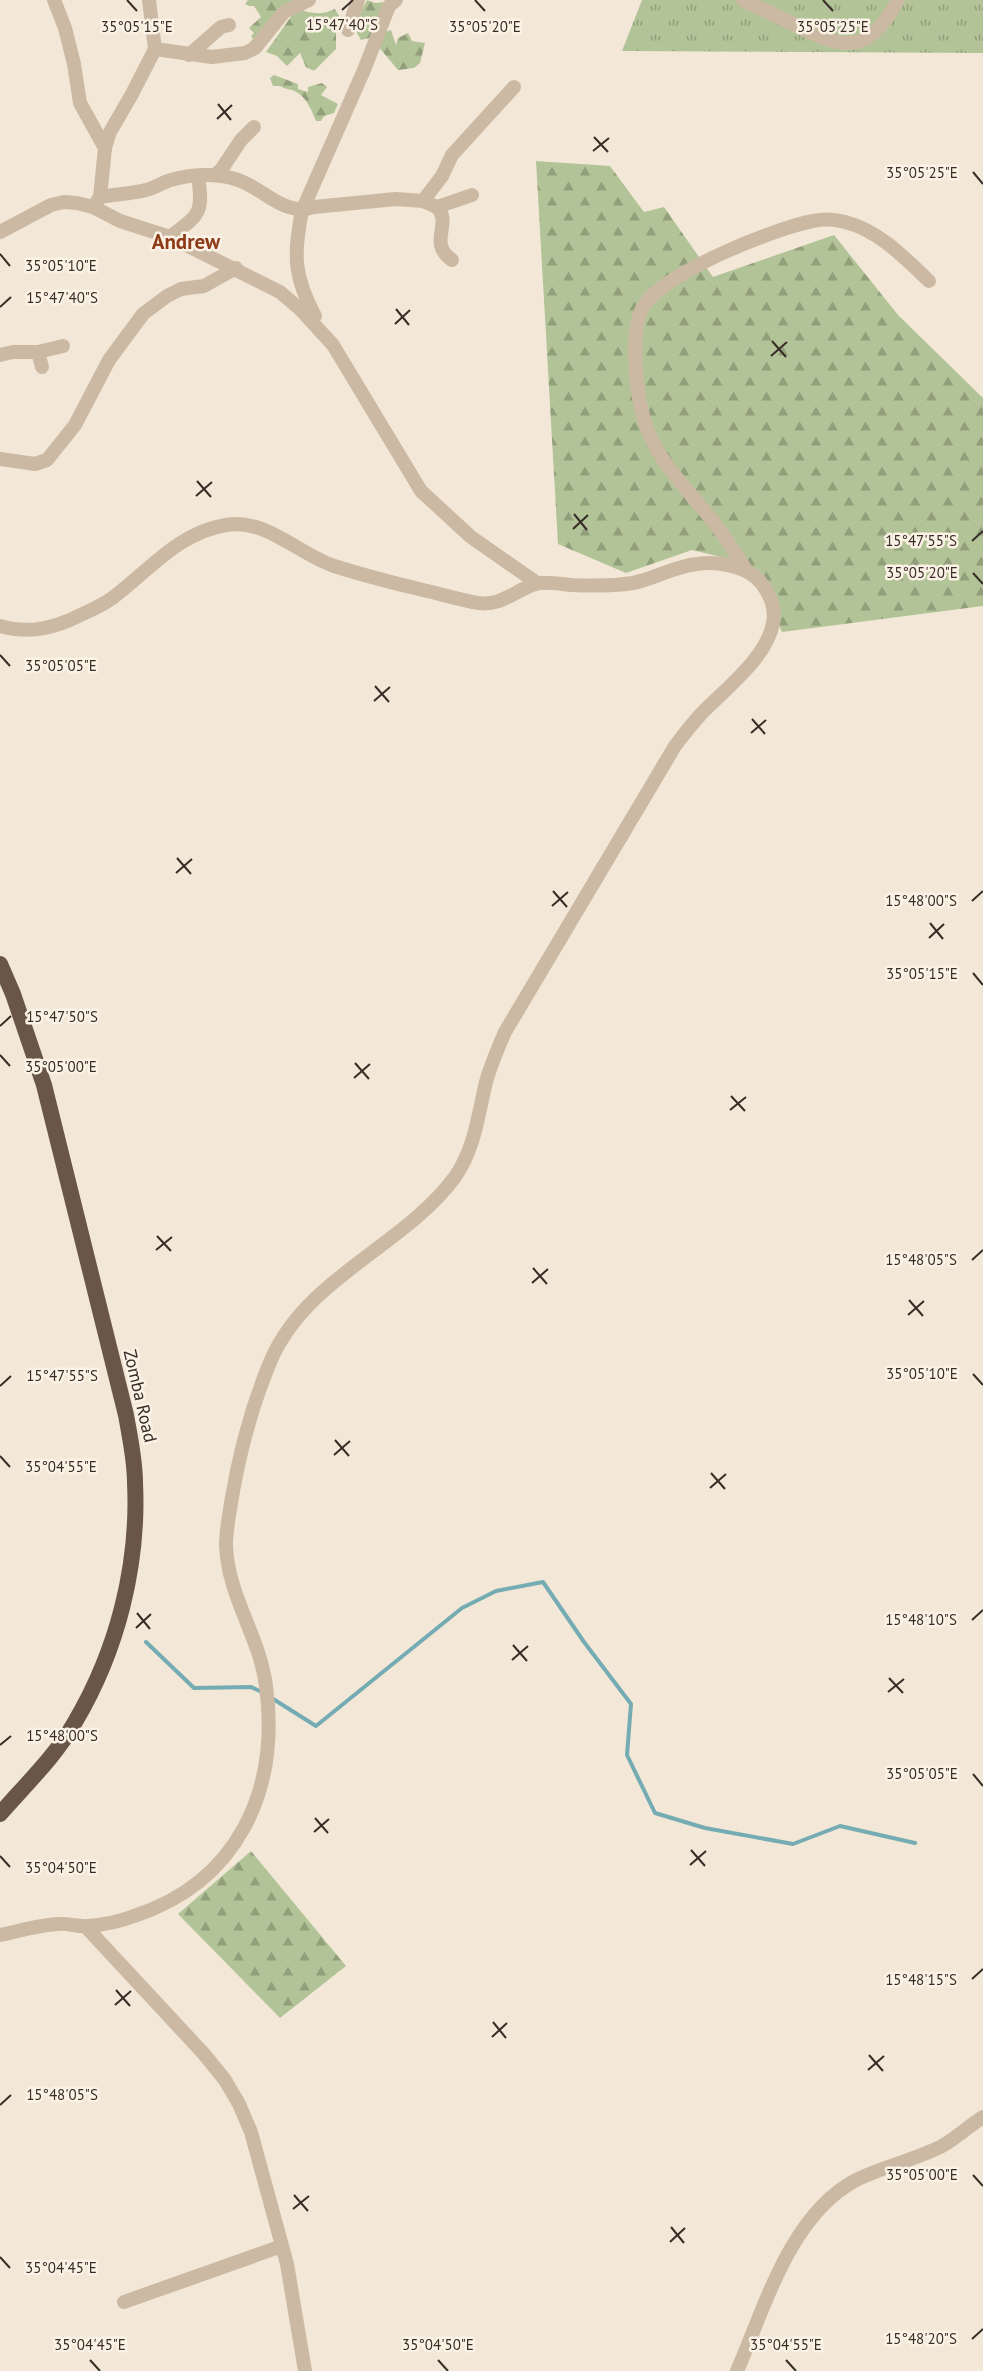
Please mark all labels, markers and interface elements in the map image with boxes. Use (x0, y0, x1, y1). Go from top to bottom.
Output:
text: 15°47'40"S (306, 15, 378, 34)
text: 35°05'15"E (101, 17, 173, 36)
text: 35°05'20"E (449, 17, 521, 36)
text: 35°05'25"E (797, 17, 869, 36)
text: 35°05'25"E (886, 163, 958, 182)
district label: Andrew (152, 228, 221, 255)
text: 35°05'10"E (25, 256, 97, 275)
text: 15°47'40"S (26, 288, 98, 307)
text: 15°47'55"S (885, 531, 957, 550)
text: 35°05'20"E (886, 563, 958, 582)
text: 35°05'05"E (25, 656, 97, 675)
text: 15°48'00"S (885, 891, 957, 910)
text: 35°05'15"E (886, 964, 958, 983)
text: 15°47'50"S (26, 1007, 98, 1026)
text: 35°05'00"E (25, 1057, 97, 1076)
text: 15°48'05"S (885, 1250, 957, 1269)
street label: Zomba Road (119, 1347, 162, 1445)
text: 35°05'10"E (886, 1364, 958, 1383)
text: 15°47'55"S (26, 1366, 98, 1385)
text: 35°04'55"E (25, 1457, 97, 1476)
text: 15°48'10"S (885, 1610, 957, 1629)
text: 15°48'00"S (26, 1726, 98, 1745)
text: 35°05'05"E (886, 1764, 958, 1783)
text: 35°04'50"E (25, 1858, 97, 1877)
text: 15°48'15"S (885, 1970, 957, 1989)
text: 15°48'05"S (26, 2085, 98, 2104)
text: 35°05'00"E (886, 2165, 958, 2184)
text: 35°04'45"E (25, 2258, 97, 2277)
text: 15°48'20"S (885, 2329, 957, 2348)
text: 35°04'45"E (54, 2335, 126, 2354)
text: 35°04'50"E (402, 2335, 474, 2354)
text: 35°04'55"E (750, 2335, 822, 2354)

